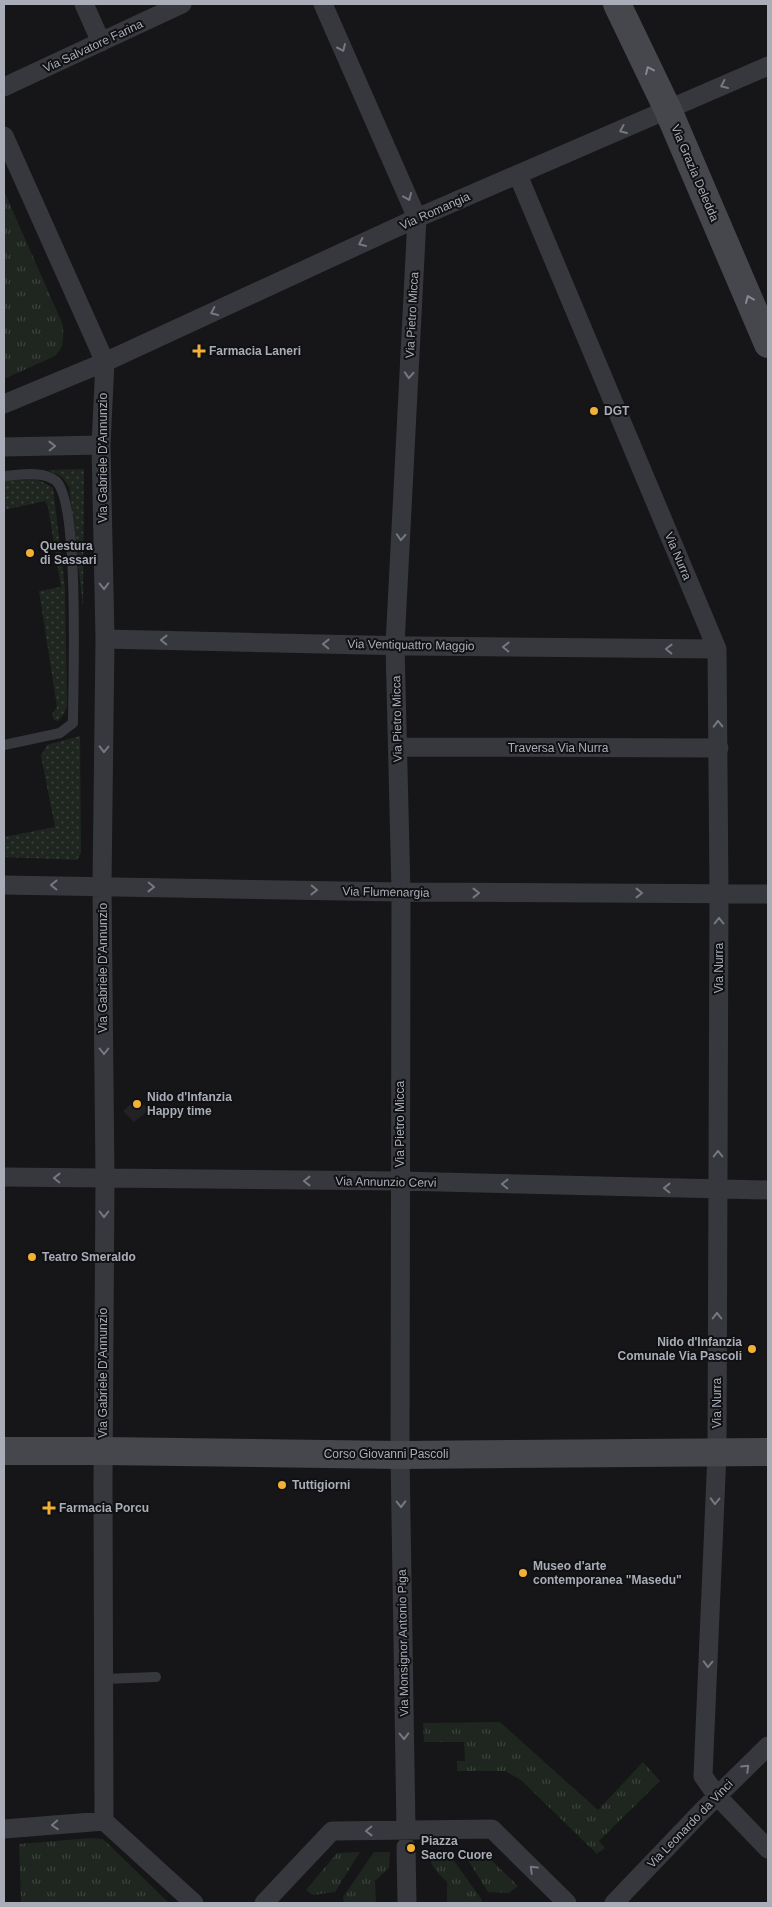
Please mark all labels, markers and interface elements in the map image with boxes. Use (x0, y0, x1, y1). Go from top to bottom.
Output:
street label: Via Salvatore Farina (41, 17, 145, 75)
one-way arrow (336, 43, 347, 52)
one-way arrow (645, 66, 655, 75)
one-way arrow (720, 79, 729, 90)
street label: Via Grazia Deledda (668, 122, 722, 224)
one-way arrow (619, 123, 628, 134)
street label: Via Romangia (398, 189, 472, 233)
one-way arrow (401, 192, 412, 201)
one-way arrow (358, 237, 367, 248)
street label: Via Pietro Micca (403, 271, 421, 359)
one-way arrow (745, 295, 756, 304)
one-way arrow (211, 305, 220, 315)
place label: Farmacia Laneri (209, 344, 301, 358)
marker: Farmacia Laneri (193, 345, 205, 357)
one-way arrow (403, 371, 414, 379)
street label: Via Gabriele D'Annunzio (96, 393, 110, 523)
place label: DGT (604, 404, 630, 418)
marker: DGT (588, 405, 600, 417)
one-way arrow (49, 441, 57, 452)
street label: Via Nurra (662, 530, 694, 582)
one-way arrow (395, 534, 406, 542)
place label: Questura di Sassari (40, 539, 97, 567)
marker: Questura di Sassari (24, 547, 36, 559)
one-way arrow (99, 582, 109, 590)
one-way arrow (160, 635, 168, 646)
street label: Via Ventiquattro Maggio (347, 637, 475, 653)
one-way arrow (322, 639, 330, 649)
one-way arrow (502, 642, 510, 652)
one-way arrow (664, 644, 672, 654)
street label: Via Pietro Micca (389, 675, 405, 762)
one-way arrow (713, 720, 723, 728)
street label: Traversa Via Nurra (508, 741, 609, 755)
one-way arrow (99, 745, 109, 753)
one-way arrow (49, 880, 57, 890)
one-way arrow (148, 882, 155, 892)
street label: Via Flumenargia (342, 884, 430, 900)
one-way arrow (310, 885, 318, 895)
one-way arrow (472, 888, 480, 898)
one-way arrow (635, 888, 643, 899)
street label: Via Gabriele D'Annunzio (96, 903, 110, 1033)
one-way arrow (714, 917, 724, 925)
street label: Via Nurra (712, 942, 726, 993)
one-way arrow (99, 1048, 109, 1055)
street label: Via Pietro Micca (393, 1080, 407, 1167)
place label: Nido d'Infanzia Happy time (147, 1090, 232, 1118)
marker: Nido d'Infanzia Happy time (131, 1098, 143, 1110)
one-way arrow (713, 1150, 723, 1158)
one-way arrow (53, 1173, 61, 1184)
street label: Via Annunzio Cervi (335, 1174, 437, 1190)
one-way arrow (303, 1176, 310, 1186)
one-way arrow (500, 1179, 508, 1189)
one-way arrow (663, 1183, 670, 1193)
one-way arrow (99, 1210, 110, 1218)
place label: Teatro Smeraldo (42, 1250, 136, 1264)
marker: Teatro Smeraldo (26, 1251, 38, 1263)
street label: Via Gabriele D'Annunzio (96, 1308, 110, 1438)
one-way arrow (712, 1312, 722, 1320)
place label: Nido d'Infanzia Comunale Via Pascoli (618, 1335, 742, 1363)
marker: Nido d'Infanzia Comunale Via Pascoli (746, 1343, 758, 1355)
street label: Via Nurra (710, 1377, 724, 1428)
street label: Corso Giovanni Pascoli (324, 1447, 448, 1461)
place label: Tuttigiorni (292, 1478, 350, 1492)
marker: Tuttigiorni (276, 1479, 288, 1491)
one-way arrow (709, 1498, 720, 1506)
one-way arrow (396, 1500, 406, 1508)
place label: Farmacia Porcu (59, 1501, 149, 1515)
marker: Farmacia Porcu (43, 1502, 55, 1514)
place label: Museo d'arte contemporanea "Masedu" (533, 1559, 682, 1587)
marker: Museo d'arte contemporanea "Masedu" (517, 1567, 529, 1579)
street label: Via Monsignor Antonio Piga (395, 1569, 411, 1717)
one-way arrow (702, 1660, 713, 1668)
one-way arrow (399, 1733, 410, 1741)
one-way arrow (740, 1765, 749, 1774)
street label: Via Leonardo da Vinci (644, 1777, 736, 1871)
one-way arrow (51, 1820, 59, 1831)
one-way arrow (364, 1826, 372, 1836)
place label: Piazza Sacro Cuore (421, 1834, 493, 1862)
marker: Piazza Sacro Cuore (405, 1842, 417, 1854)
one-way arrow (530, 1866, 539, 1875)

